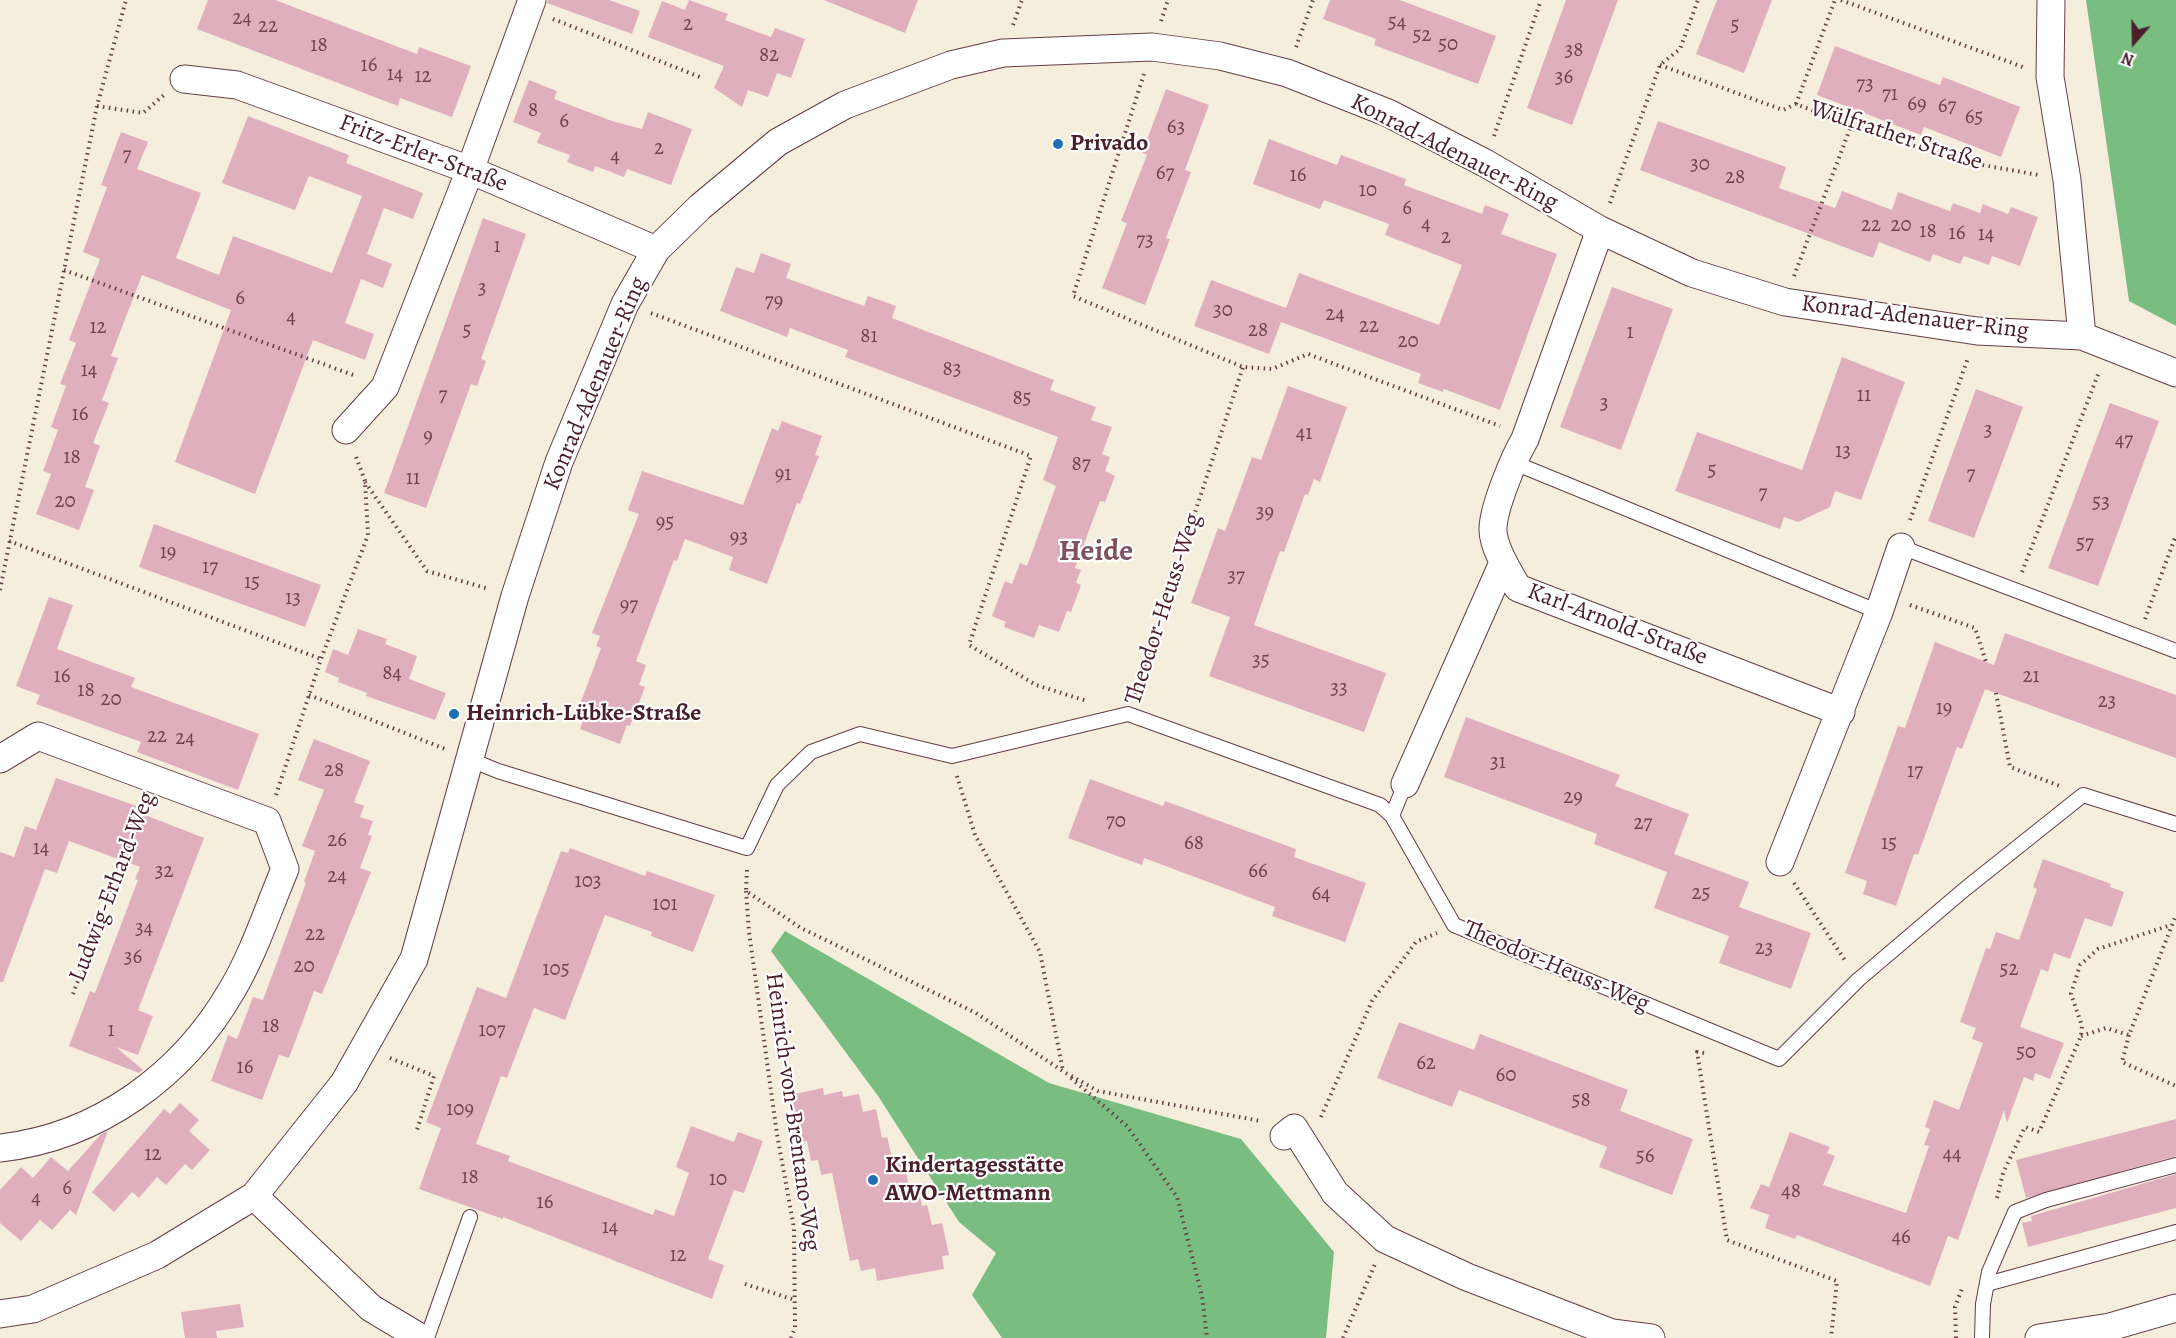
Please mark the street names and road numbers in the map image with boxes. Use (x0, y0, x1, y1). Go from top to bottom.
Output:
street label: Konrad-Adenauer-Ring (1345, 88, 1563, 218)
street label: Wülfrather Straße (1806, 95, 1986, 177)
street label: Fritz-Erler-Straße (335, 109, 511, 199)
street label: Konrad-Adenauer-Ring (538, 273, 654, 495)
street label: Konrad-Adenauer-Ring (1799, 290, 2031, 346)
street label: Theodor-Heuss-Weg (1120, 510, 1208, 708)
street label: Karl-Arnold-Straße (1523, 577, 1711, 673)
street label: Ludwig-Erhard-Weg (64, 788, 162, 986)
street label: Theodor-Heuss-Weg (1459, 915, 1653, 1019)
street label: Heinrich-von-Brentano-Weg (758, 971, 826, 1253)

